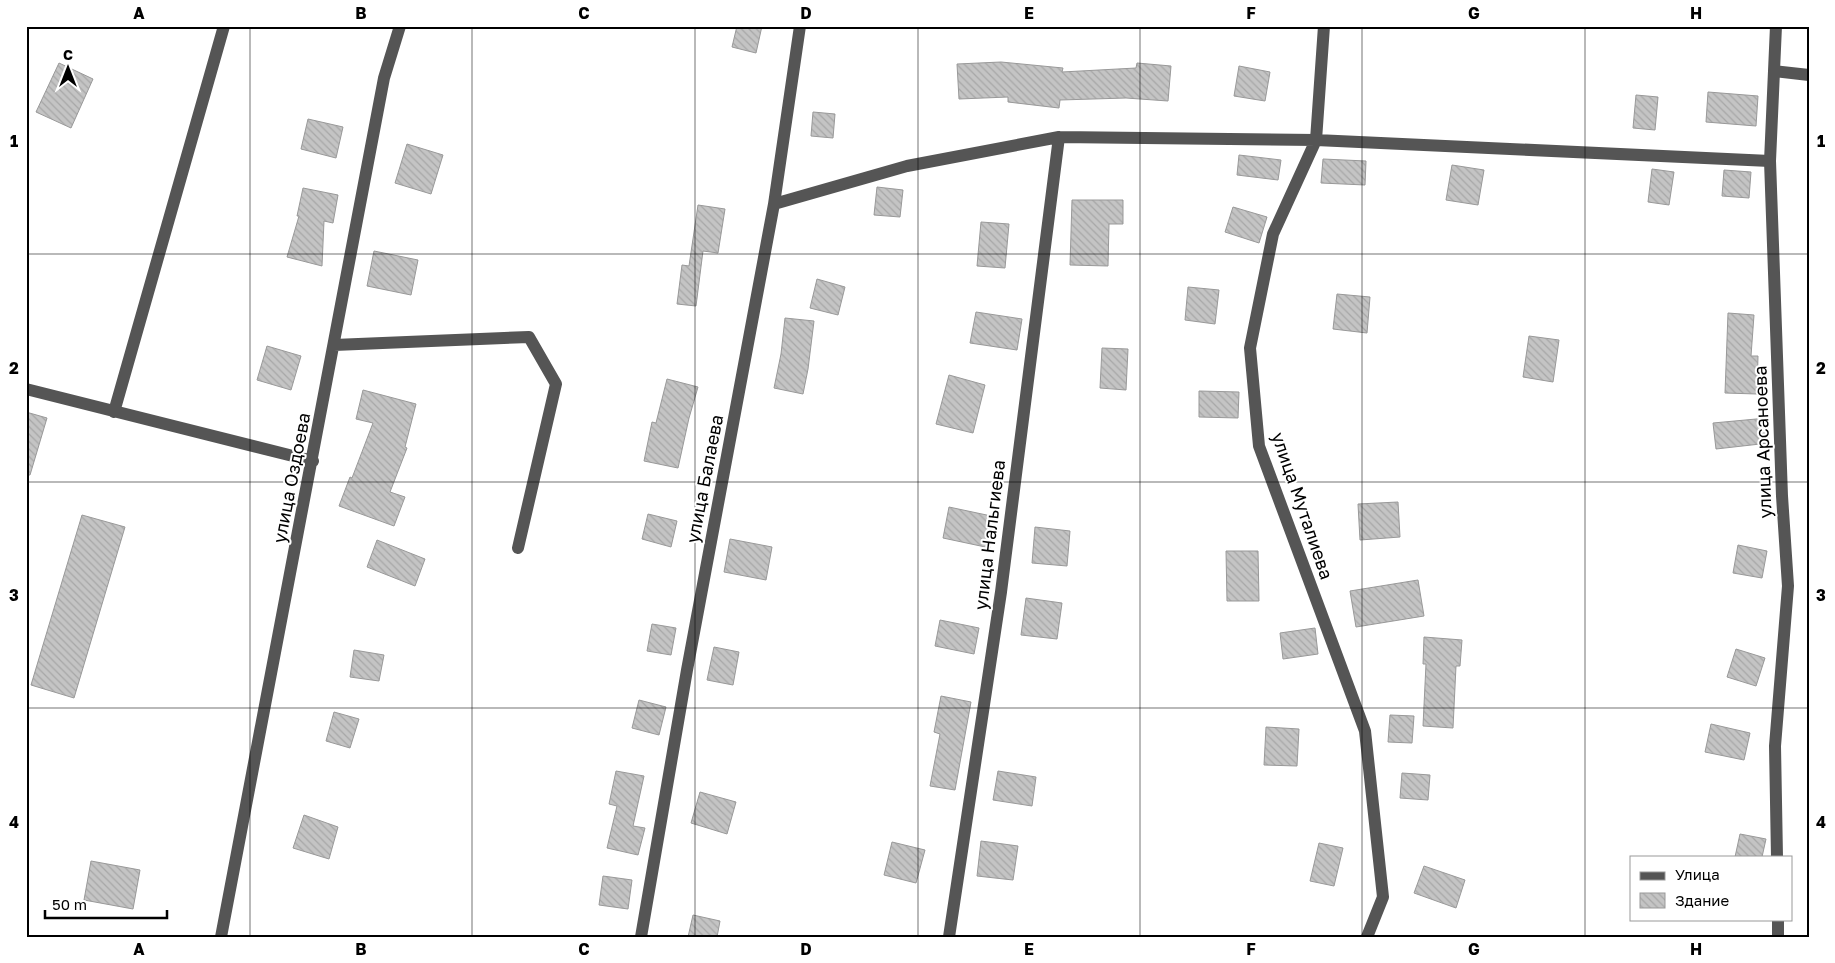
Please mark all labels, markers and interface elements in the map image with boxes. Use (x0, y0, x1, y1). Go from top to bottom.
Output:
text: A (133, 3, 145, 23)
text: B (355, 3, 367, 23)
text: C (578, 3, 590, 23)
text: D (800, 3, 812, 23)
text: E (1024, 3, 1034, 23)
text: F (1246, 3, 1256, 23)
text: G (1468, 3, 1480, 23)
text: H (1690, 3, 1702, 23)
north arrow (42, 42, 92, 92)
text: С (63, 46, 73, 63)
text: 1 (10, 131, 18, 151)
text: 1 (1817, 131, 1825, 151)
text: 2 (9, 358, 19, 378)
text: 2 (1816, 358, 1826, 378)
street label: улица Арсаноева (1748, 365, 1776, 519)
street label: улица Оздоева (268, 411, 314, 545)
street label: улица Балаева (681, 412, 727, 545)
street label: улица Муталиева (1267, 429, 1338, 582)
street label: улица Нальгиева (969, 459, 1009, 611)
text: 3 (9, 585, 19, 605)
text: 3 (1816, 585, 1826, 605)
text: 4 (9, 812, 19, 832)
text: 4 (1816, 812, 1826, 832)
legend (1630, 856, 1792, 920)
text: Улица (1675, 865, 1720, 883)
scale bar (45, 888, 168, 920)
text: Здание (1675, 891, 1729, 909)
text: 50 m (52, 895, 87, 913)
text: A (133, 939, 145, 959)
text: B (355, 939, 367, 959)
text: C (578, 939, 590, 959)
text: D (800, 939, 812, 959)
text: E (1024, 939, 1034, 959)
text: F (1246, 939, 1256, 959)
text: G (1468, 939, 1480, 959)
text: H (1690, 939, 1702, 959)

